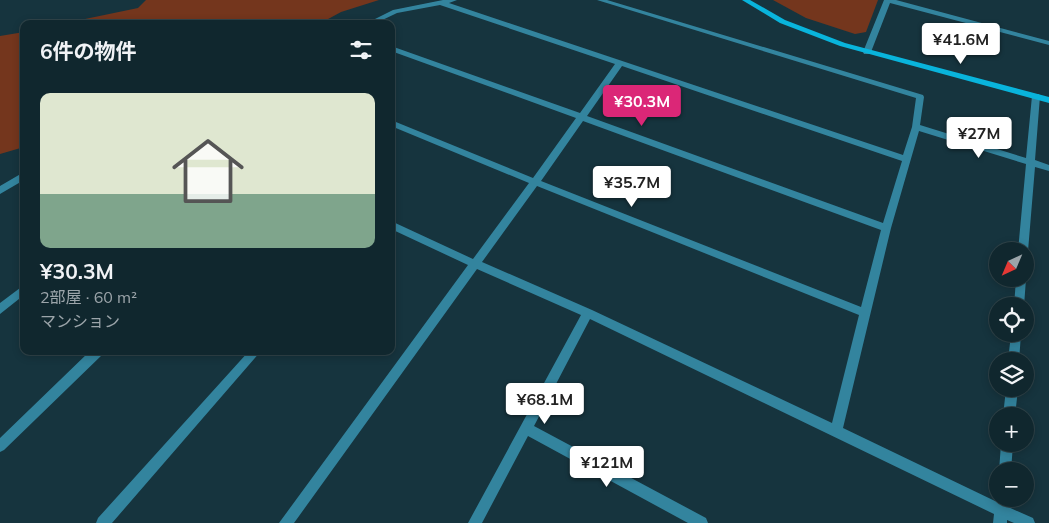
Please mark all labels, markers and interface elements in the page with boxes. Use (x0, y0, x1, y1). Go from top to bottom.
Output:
pin: ¥41.6M (920, 22, 1002, 65)
text: ¥41.6M (933, 29, 989, 49)
icon: filters (347, 36, 375, 64)
text: 6件の物件 (40, 38, 137, 64)
pin: ¥30.3M (601, 84, 683, 127)
text: ¥30.3M (614, 91, 670, 111)
pin: ¥27M (949, 116, 1009, 159)
text: ¥27M (958, 123, 1000, 143)
icon: home (163, 126, 253, 216)
pin: ¥35.7M (591, 166, 673, 208)
text: ¥35.7M (604, 172, 660, 192)
north arrow (989, 242, 1034, 288)
map controls (989, 242, 1034, 507)
text: ¥30.3M (40, 258, 114, 284)
text: 2部屋 · 60 m² (40, 287, 137, 307)
button: locate (989, 297, 1034, 342)
text: マンション (40, 311, 120, 331)
button: layers (989, 352, 1034, 397)
pin: ¥68.1M (504, 382, 586, 425)
text: ¥68.1M (517, 389, 573, 409)
button: + (989, 407, 1034, 452)
pin: ¥121M (572, 446, 642, 488)
text: ¥121M (581, 452, 633, 472)
button: − (989, 462, 1034, 507)

